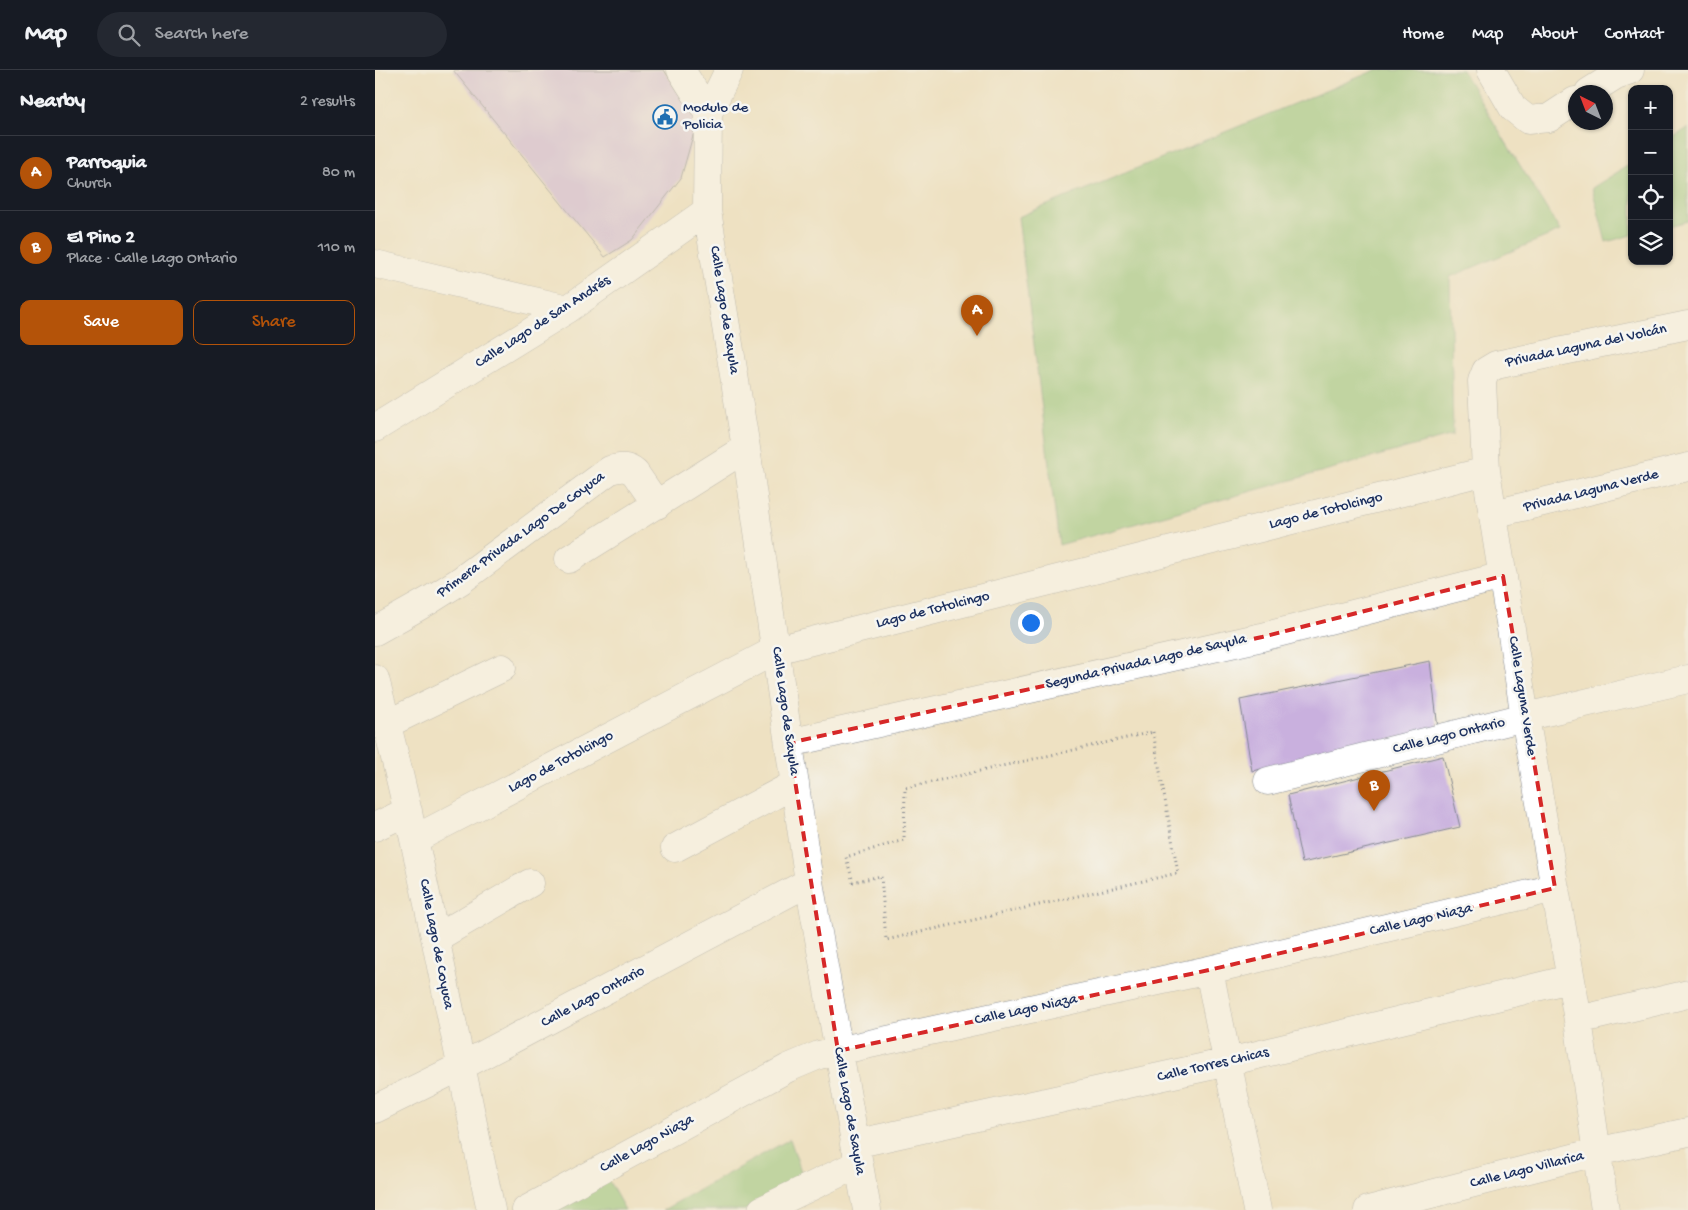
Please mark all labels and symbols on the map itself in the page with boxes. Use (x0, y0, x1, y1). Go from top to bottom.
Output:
north arrow (1568, 85, 1613, 130)
place label: Modulo de Policia (682, 99, 748, 134)
public building icon: Modulo de Policia (652, 104, 678, 130)
street label: Calle Lago de Sayula (705, 245, 743, 376)
street label: Calle Lago de San Andrés (472, 271, 614, 372)
pin: A (961, 295, 993, 336)
street label: Privada Laguna del Volcán (1503, 320, 1668, 372)
street label: Privada Laguna Verde (1521, 465, 1661, 517)
street label: Primera Privada Lago De Coyuca (433, 468, 609, 603)
street label: Lago de Totolcingo (1267, 488, 1385, 534)
street label: Lago de Totolcingo (874, 587, 992, 633)
your location (1018, 610, 1044, 636)
street label: Segunda Privada Lago de Sayula (1044, 630, 1249, 694)
street label: Calle Laguna Verde (1504, 635, 1540, 757)
street label: Calle Lago de Sayula (767, 646, 803, 777)
street label: Calle Lago Ontario (1391, 713, 1507, 759)
street label: Lago de Totolcingo (505, 727, 617, 797)
pin: B (1358, 770, 1390, 811)
street label: Calle Lago de Coyuca (415, 878, 458, 1011)
street label: Calle Lago Niaza (1368, 899, 1475, 941)
street label: Calle Lago Ontario (538, 962, 648, 1032)
street label: Calle Lago Niaza (973, 990, 1080, 1030)
street label: Calle Torres Chicas (1156, 1043, 1271, 1087)
street label: Calle Lago de Sayula (829, 1046, 869, 1177)
street label: Calle Lago Niaza (597, 1111, 698, 1177)
street label: Calle Lago Villarica (1468, 1147, 1586, 1193)

